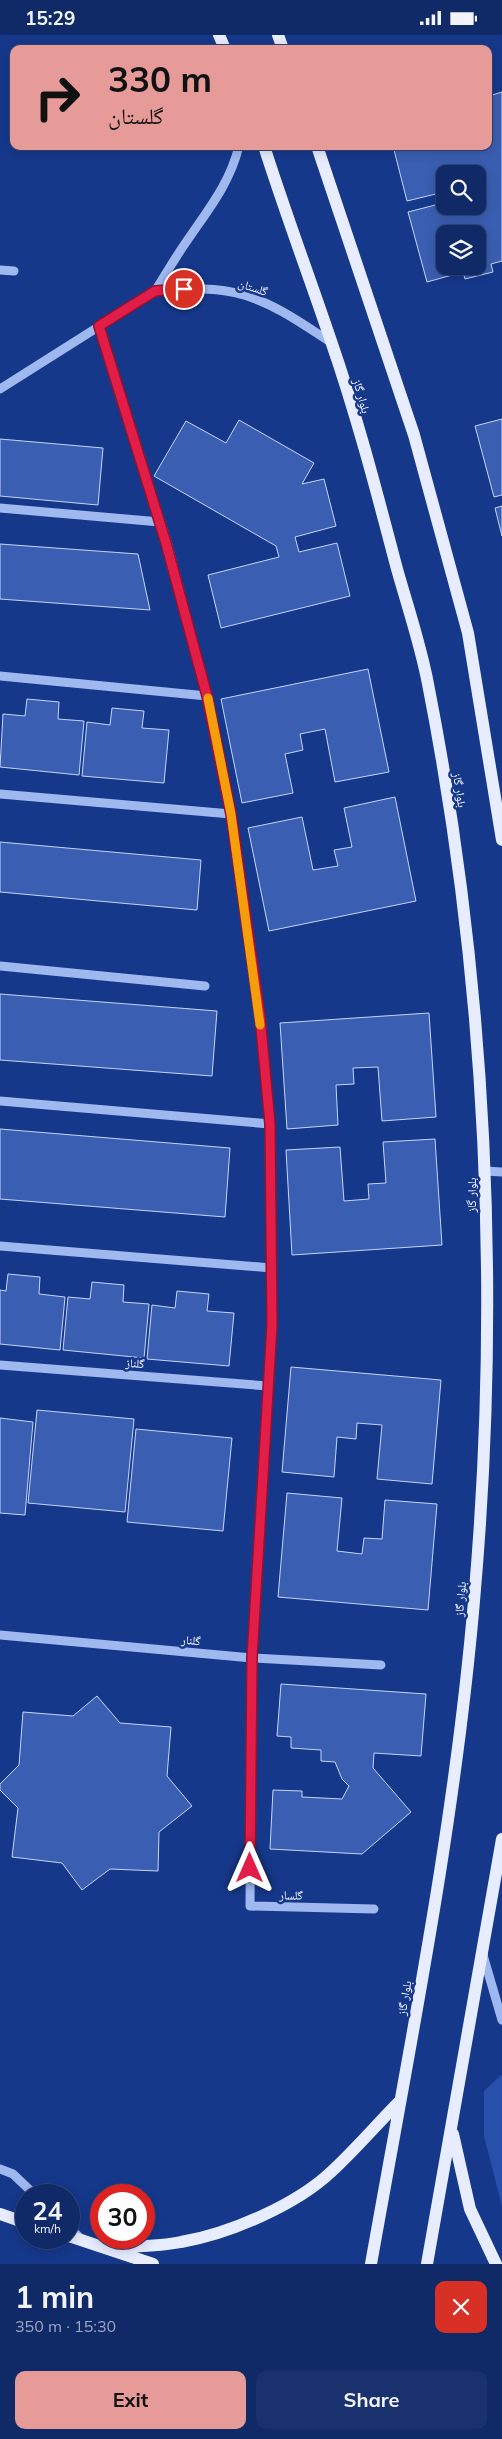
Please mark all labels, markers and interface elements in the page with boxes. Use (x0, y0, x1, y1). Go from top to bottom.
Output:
text: 15:29 (25, 6, 75, 30)
text: 330 m (108, 57, 212, 101)
icon: right (25, 65, 90, 130)
text: گلستان (108, 102, 163, 130)
map controls (436, 165, 486, 275)
button: search (436, 165, 486, 215)
button: layers (436, 225, 486, 275)
pin (163, 268, 205, 310)
icon: arrive (170, 275, 198, 303)
street label: گلستان (236, 275, 270, 299)
street label: بلوار گاز (349, 376, 374, 415)
street label: بلوار گاز (449, 770, 470, 809)
street label: بلوار گاز (464, 1177, 479, 1214)
street label: گلناز (124, 1355, 145, 1371)
street label: بلوار گاز (451, 1581, 469, 1618)
street label: گلنار (180, 1632, 201, 1648)
position arrow (223, 1841, 275, 1893)
street label: گلسار (278, 1887, 303, 1903)
street label: بلوار گاز (393, 1979, 415, 2018)
speed limit sign: 30 (90, 2184, 155, 2249)
text: 24 (32, 2195, 63, 2226)
text: km/h (34, 2221, 61, 2236)
text: 1 min (15, 2278, 94, 2316)
button: close (435, 2281, 487, 2333)
text: 350 m · 15:30 (15, 2316, 116, 2336)
button: Exit (15, 2371, 246, 2429)
button: Share (256, 2371, 487, 2429)

